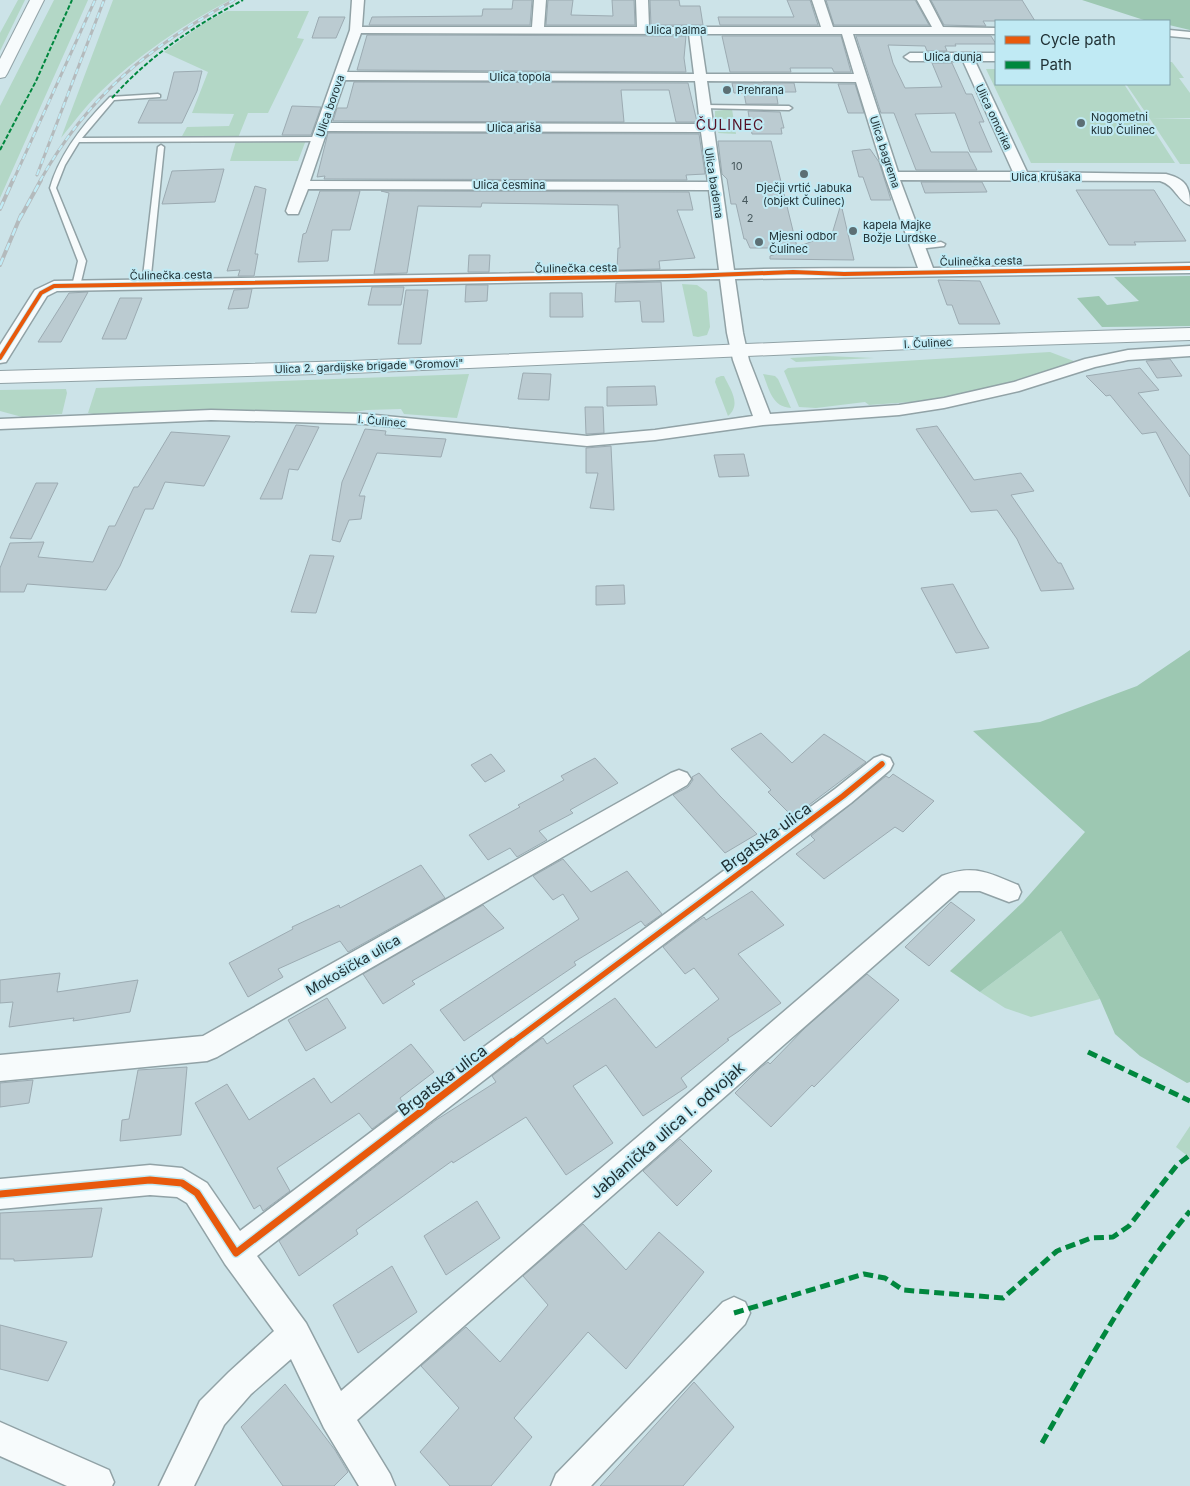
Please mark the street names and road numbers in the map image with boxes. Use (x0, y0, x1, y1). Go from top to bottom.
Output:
street label: Ulica palma (646, 23, 706, 37)
street label: Ulica dunja (924, 50, 982, 64)
street label: Ulica topola (489, 70, 551, 84)
street label: Ulica borova (313, 73, 347, 139)
street label: Ulica omorika (973, 82, 1015, 152)
street label: Ulica bagrema (867, 114, 903, 190)
street label: Ulica ariša (487, 121, 541, 135)
street label: Ulica badema (702, 147, 726, 219)
street label: Ulica krušaka (1011, 170, 1081, 184)
street label: Ulica česmina (473, 178, 545, 192)
street label: Čulinečka cesta (940, 253, 1022, 269)
street label: Čulinečka cesta (535, 260, 617, 276)
street label: Čulinečka cesta (130, 267, 212, 283)
street label: I. Čulinec (904, 335, 952, 351)
street label: Ulica 2. gardijske brigade "Gromovi" (274, 356, 464, 376)
street label: I. Čulinec (357, 412, 407, 430)
street label: Brgatska ulica (717, 798, 815, 876)
street label: Mokošička ulica (303, 931, 403, 998)
street label: Brgatska ulica (394, 1040, 490, 1120)
street label: Jablanička ulica I. odvojak (586, 1057, 749, 1203)

